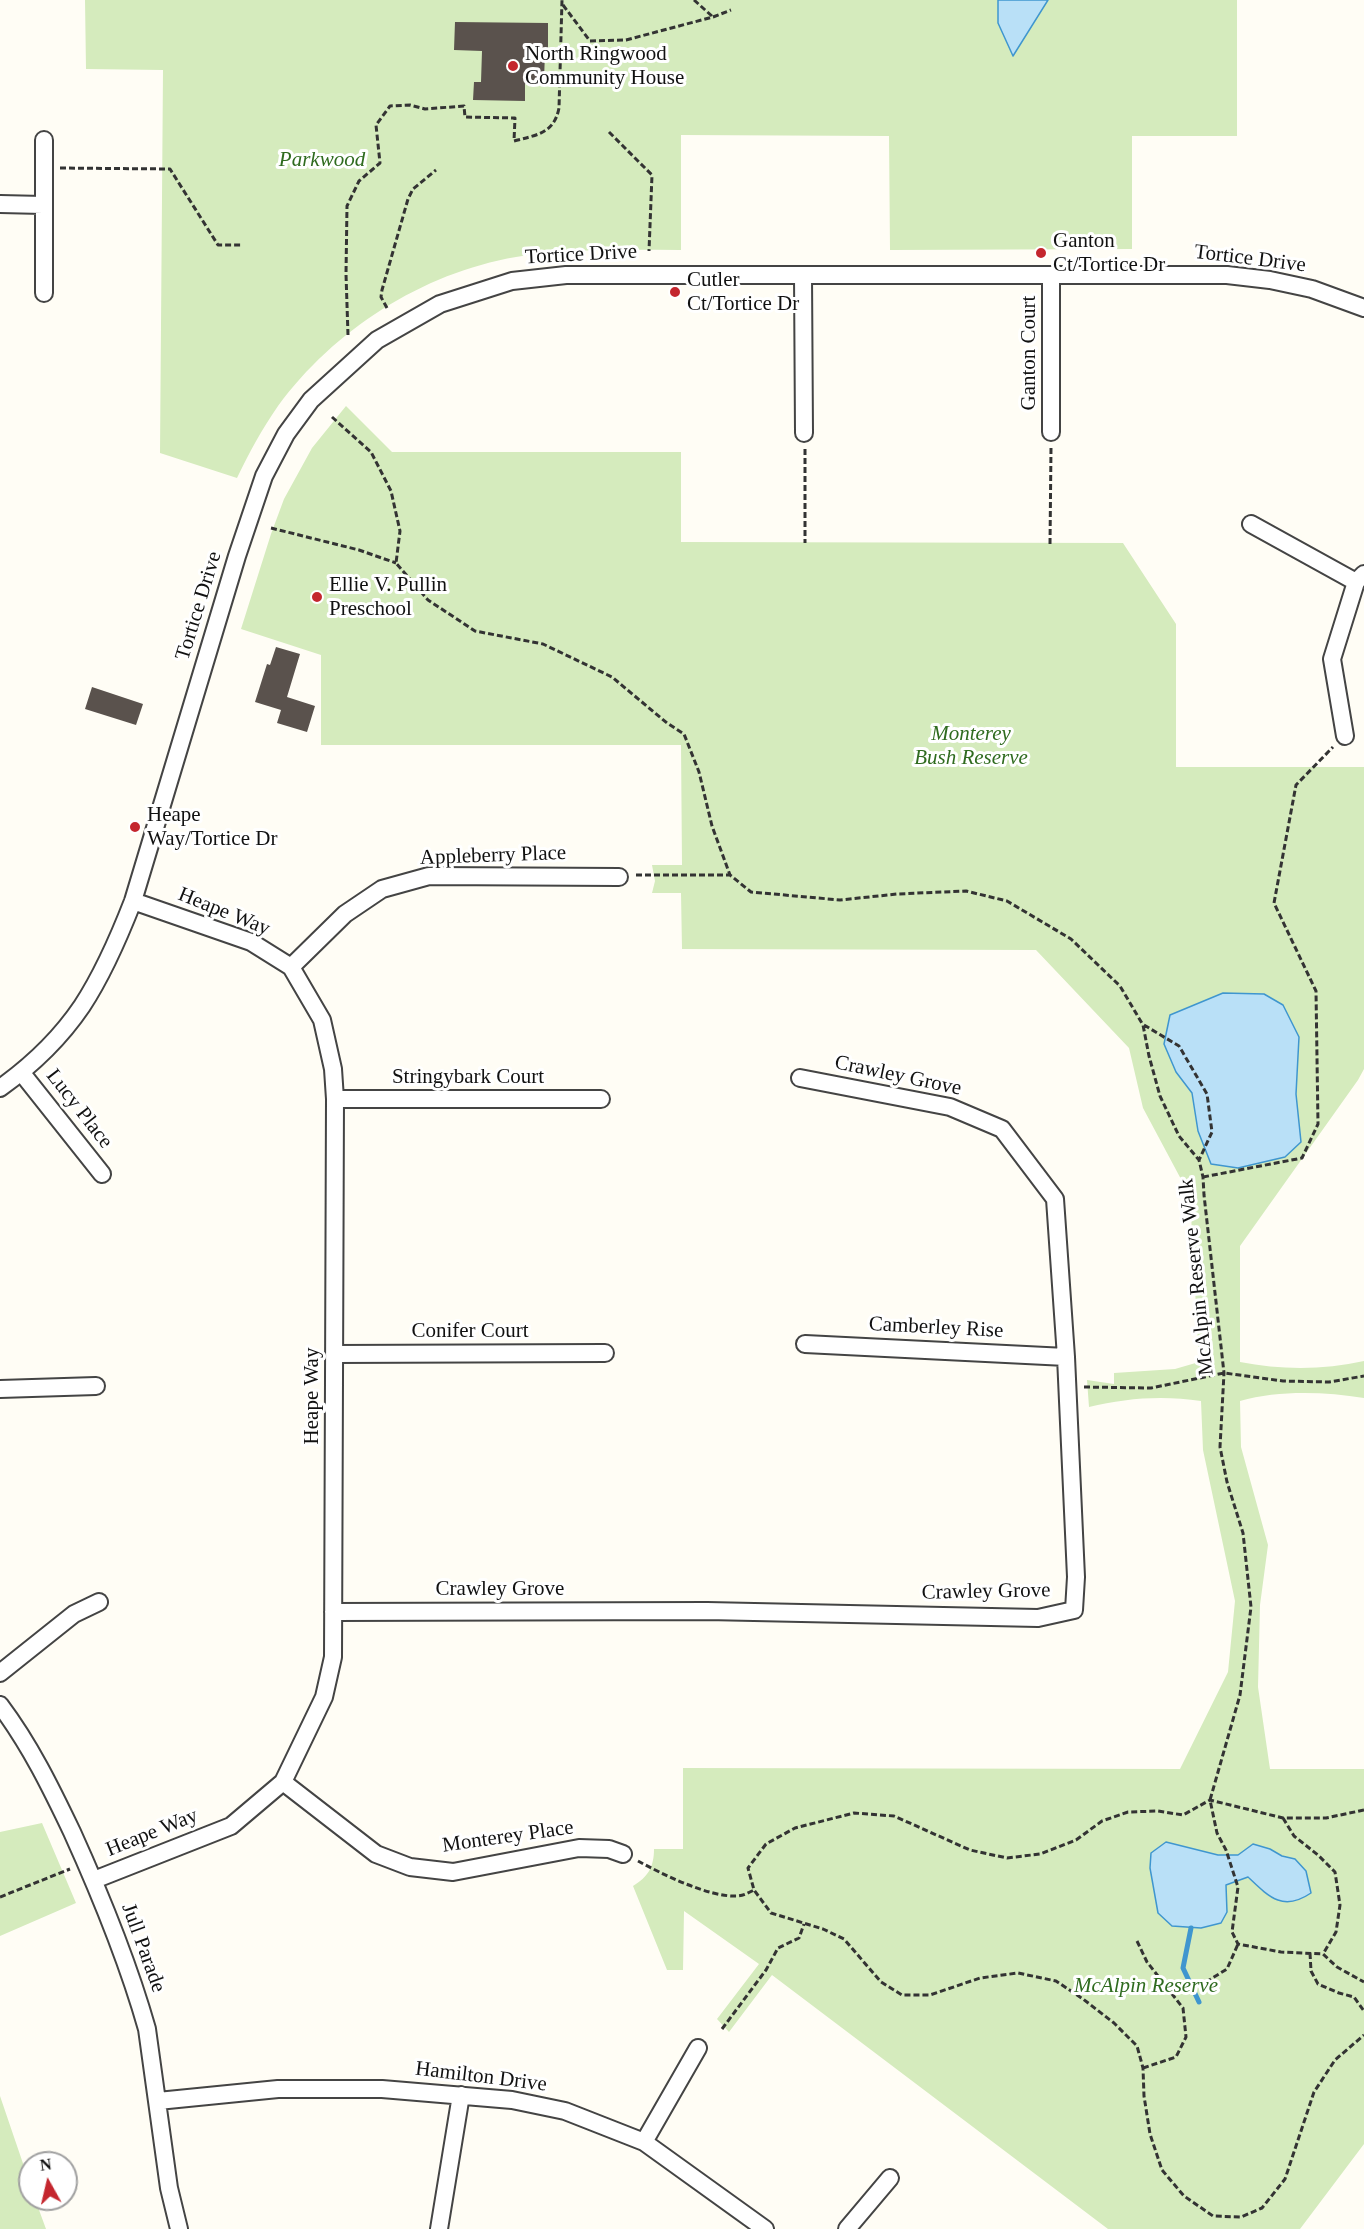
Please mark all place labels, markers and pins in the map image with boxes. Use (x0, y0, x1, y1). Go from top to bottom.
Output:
place label: North Ringwood Community House (525, 41, 684, 91)
marker: North Ringwood Community House (506, 59, 520, 73)
place label: Ganton Ct/Tortice Dr (1053, 228, 1165, 278)
marker: Ganton Ct/Tortice Dr (1034, 246, 1048, 260)
place label: Cutler Ct/Tortice Dr (687, 267, 799, 317)
marker: Cutler Ct/Tortice Dr (668, 285, 682, 299)
place label: Ellie V. Pullin Preschool (329, 572, 447, 622)
marker: Ellie V. Pullin Preschool (310, 590, 324, 604)
place label: Heape Way/Tortice Dr (147, 802, 277, 852)
marker: Heape Way/Tortice Dr (128, 820, 142, 834)

